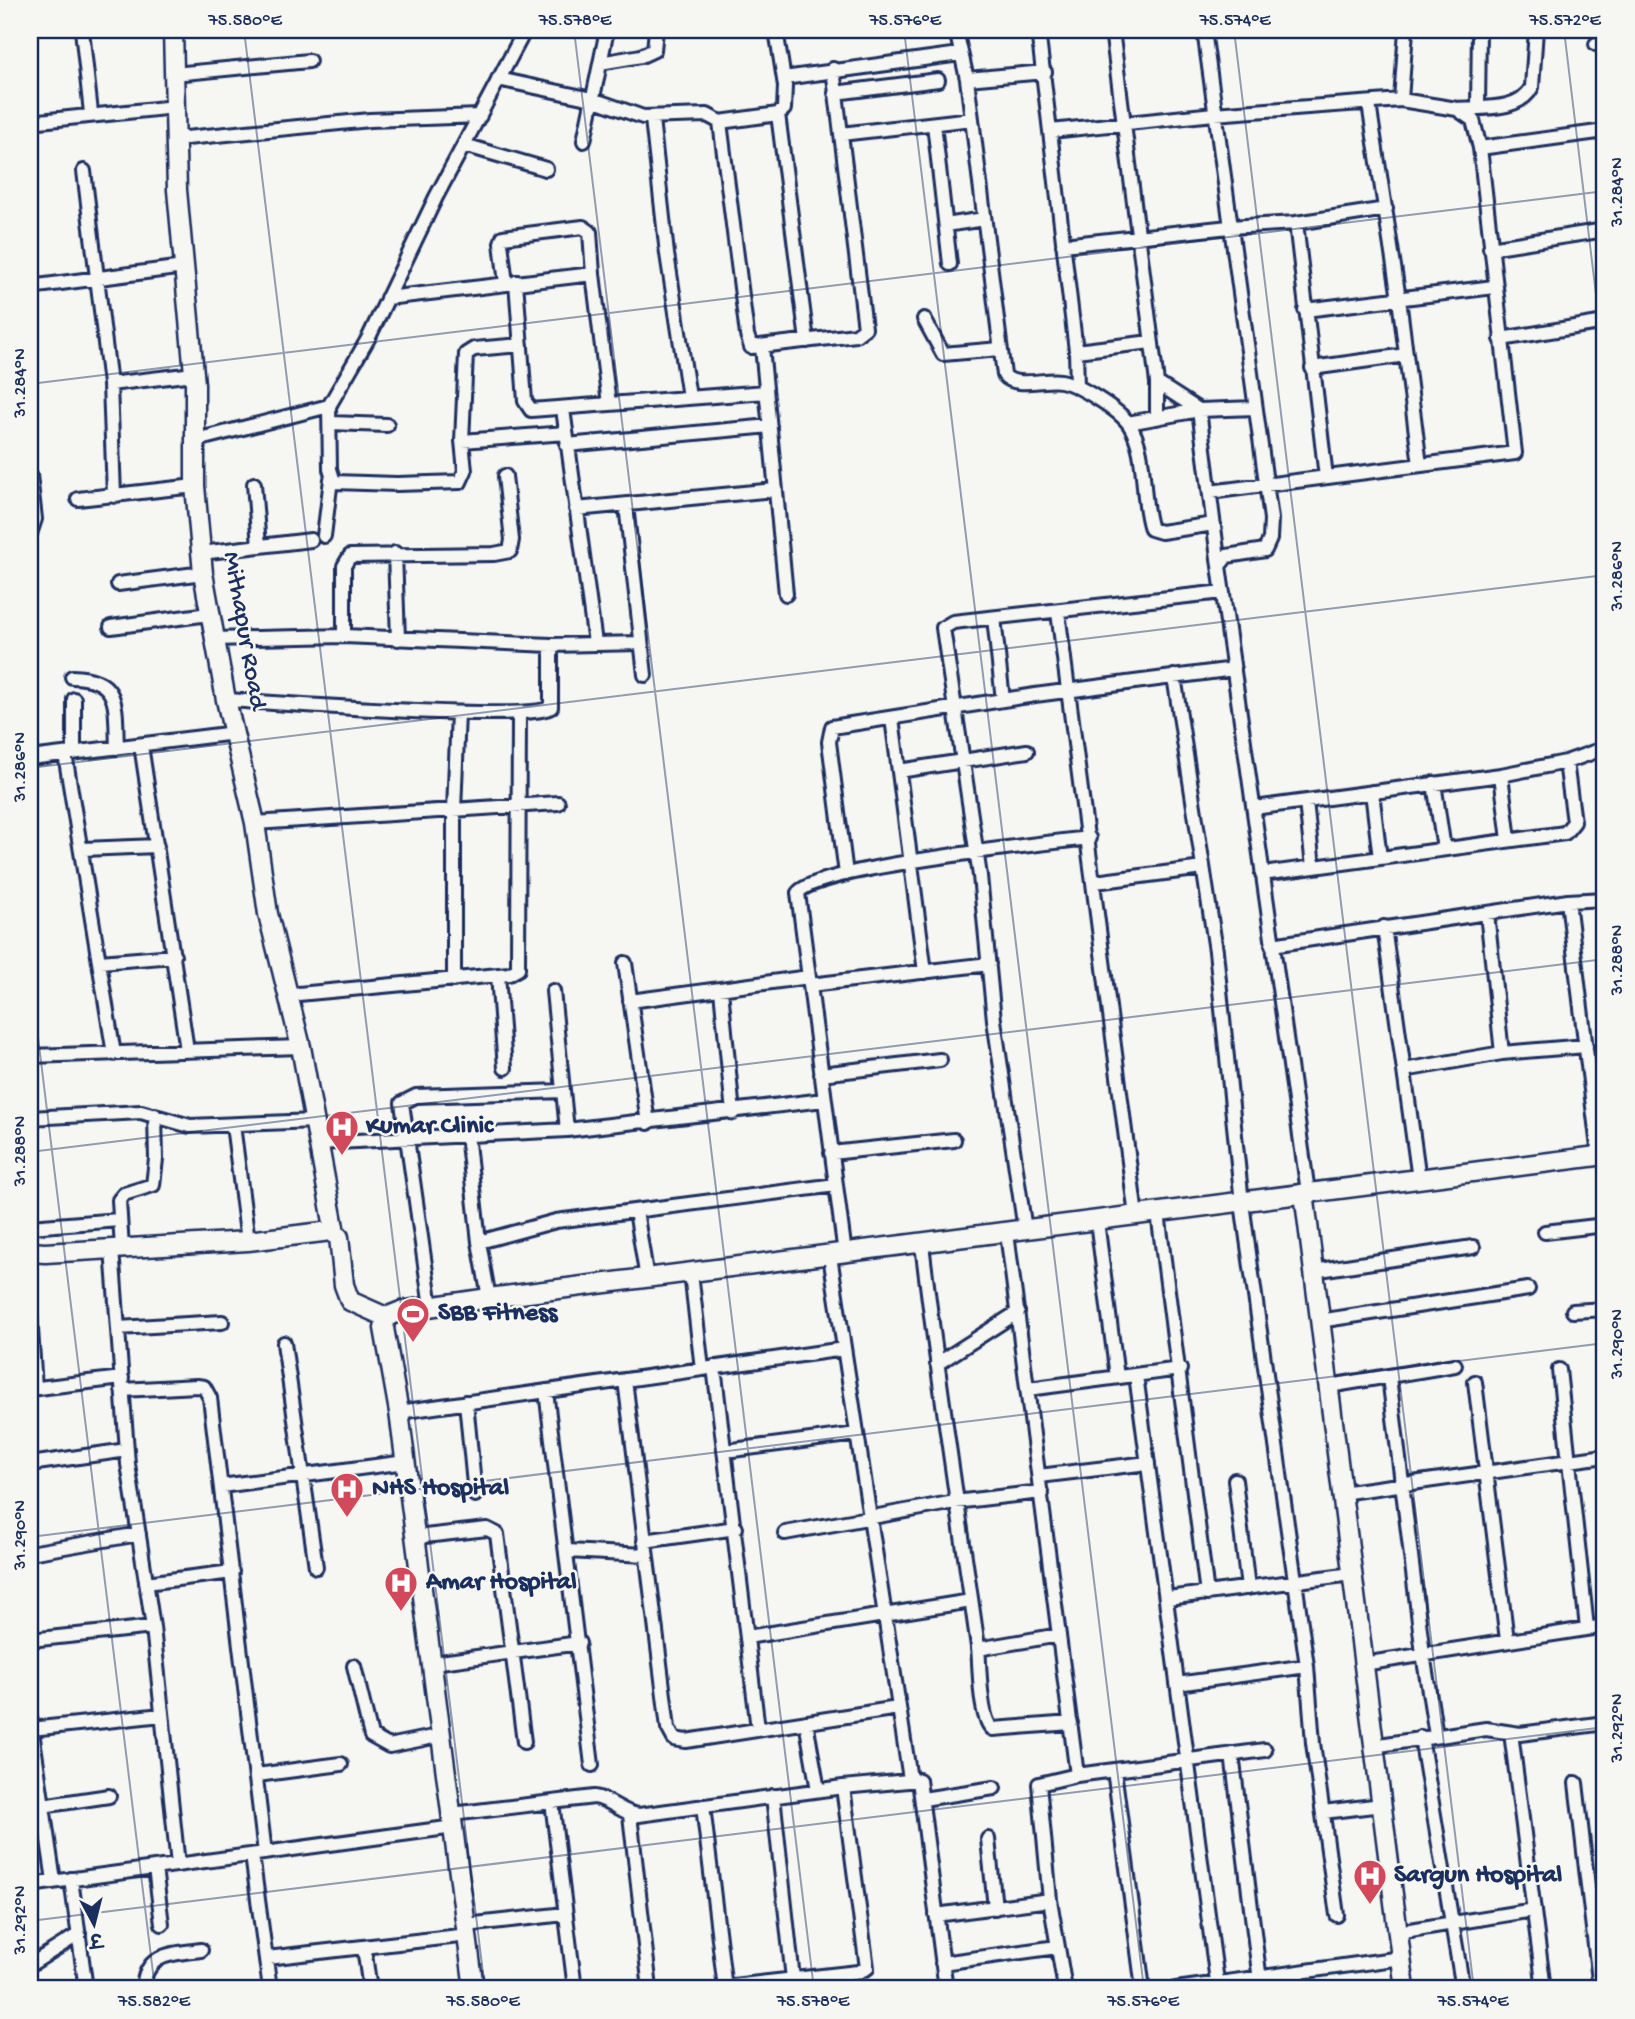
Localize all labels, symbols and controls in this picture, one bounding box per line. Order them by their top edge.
text: 75.580°E [207,11,282,32]
text: 75.578°E [538,11,612,32]
text: 75.576°E [868,11,942,32]
text: 75.574°E [1198,11,1271,32]
text: 75.572°E [1528,11,1602,32]
text: 31.284°N [1608,157,1629,228]
text: 31.284°N [11,348,32,419]
text: 31.286°N [1608,541,1629,612]
street label: Mithapur Road [214,550,272,714]
text: 31.286°N [11,732,32,803]
text: 31.288°N [1608,925,1629,996]
hospital icon: Kumar Clinic [323,1108,361,1157]
place label: Kumar Clinic [365,1112,495,1143]
text: 31.288°N [11,1116,32,1187]
sports icon: SBB Fitness [394,1295,432,1344]
place label: SBB Fitness [438,1299,559,1330]
text: 31.290°N [1608,1309,1629,1380]
hospital icon: NHS Hospital [328,1470,366,1519]
place label: NHS Hospital [372,1474,509,1505]
text: 31.290°N [11,1500,32,1571]
hospital icon: Amar Hospital [382,1564,420,1613]
place label: Amar Hospital [425,1568,577,1599]
text: 31.292°N [1608,1694,1629,1763]
hospital icon: Sargun Hospital [1351,1857,1389,1906]
place label: Sargun Hospital [1394,1861,1563,1892]
text: 31.292°N [11,1886,32,1955]
north arrow [60,1890,130,1960]
text: उ [86,1925,105,1950]
text: 75.582°E [117,1992,191,2013]
text: 75.580°E [445,1992,520,2013]
text: 75.578°E [776,1992,850,2013]
text: 75.576°E [1106,1992,1180,2013]
text: 75.574°E [1436,1992,1509,2013]

